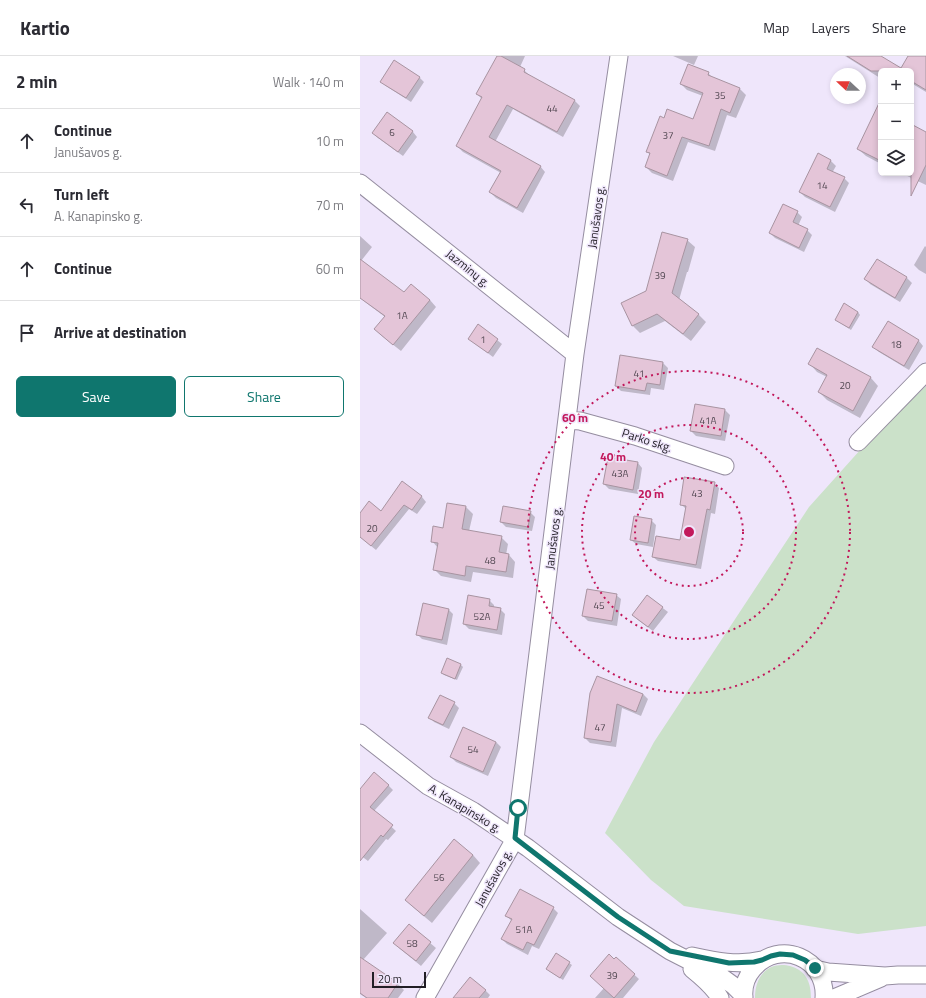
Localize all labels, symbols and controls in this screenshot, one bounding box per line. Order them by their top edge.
text: Kartio [20,13,70,42]
text: Map [763,17,789,38]
text: Layers [811,17,850,38]
text: Share [872,17,906,38]
north arrow [830,68,866,104]
map controls [878,68,914,176]
button: + [878,68,914,104]
text: 2 min [16,69,57,95]
text: Walk · 140 m [273,72,344,92]
house number: 35 [714,88,726,103]
house number: 44 [546,101,558,116]
button: − [878,104,914,140]
text: Continue [54,119,112,142]
house number: 6 [389,125,395,140]
house number: 37 [662,128,674,143]
icon: ahead [16,130,38,152]
text: 10 m [316,131,344,151]
button: layers [878,140,914,176]
text: Janušavos g. [54,142,122,162]
house number: 14 [816,178,828,193]
text: Turn left [54,183,109,206]
street label: Janušavos g. [582,185,610,249]
icon: left [16,194,38,216]
text: 70 m [316,195,344,215]
text: A. Kanapinsko g. [54,206,143,226]
street label: Jazminų g. [442,244,494,292]
text: Continue [54,257,112,280]
icon: ahead [16,258,38,280]
text: 60 m [316,259,344,279]
house number: 39 [654,268,666,283]
house number: 1A [396,308,408,323]
text: Arrive at destination [54,321,187,344]
icon: arrive [16,322,38,344]
house number: 1 [480,332,486,347]
house number: 18 [890,337,902,352]
house number: 41 [633,366,645,381]
button: Save [16,376,176,417]
button: Share [184,376,344,417]
house number: 20 [839,378,851,393]
text: 60 m [562,408,588,427]
house number: 41A [699,413,717,428]
street label: Parko skg. [619,423,675,457]
text: 40 m [600,447,626,466]
house number: 43A [611,466,629,481]
text: 20 m [638,484,664,503]
house number: 43 [691,486,703,501]
street label: Janušavos g. [540,506,566,570]
house number: 20 [366,521,378,536]
centre of rings [682,525,696,539]
house number: 48 [484,553,496,568]
house number: 45 [593,598,605,613]
house number: 52A [473,609,491,624]
house number: 47 [594,720,606,735]
house number: 54 [467,742,479,757]
street label: A. Kanapinsko g. [425,779,505,837]
route start [509,799,527,817]
street label: Janušavos g. [469,846,517,910]
house number: 56 [433,870,445,885]
house number: 51A [515,922,533,937]
house number: 58 [406,936,418,951]
route end [806,959,824,977]
house number: 39 [606,968,618,983]
scale bar [372,970,426,989]
text: 20 m [378,971,402,987]

